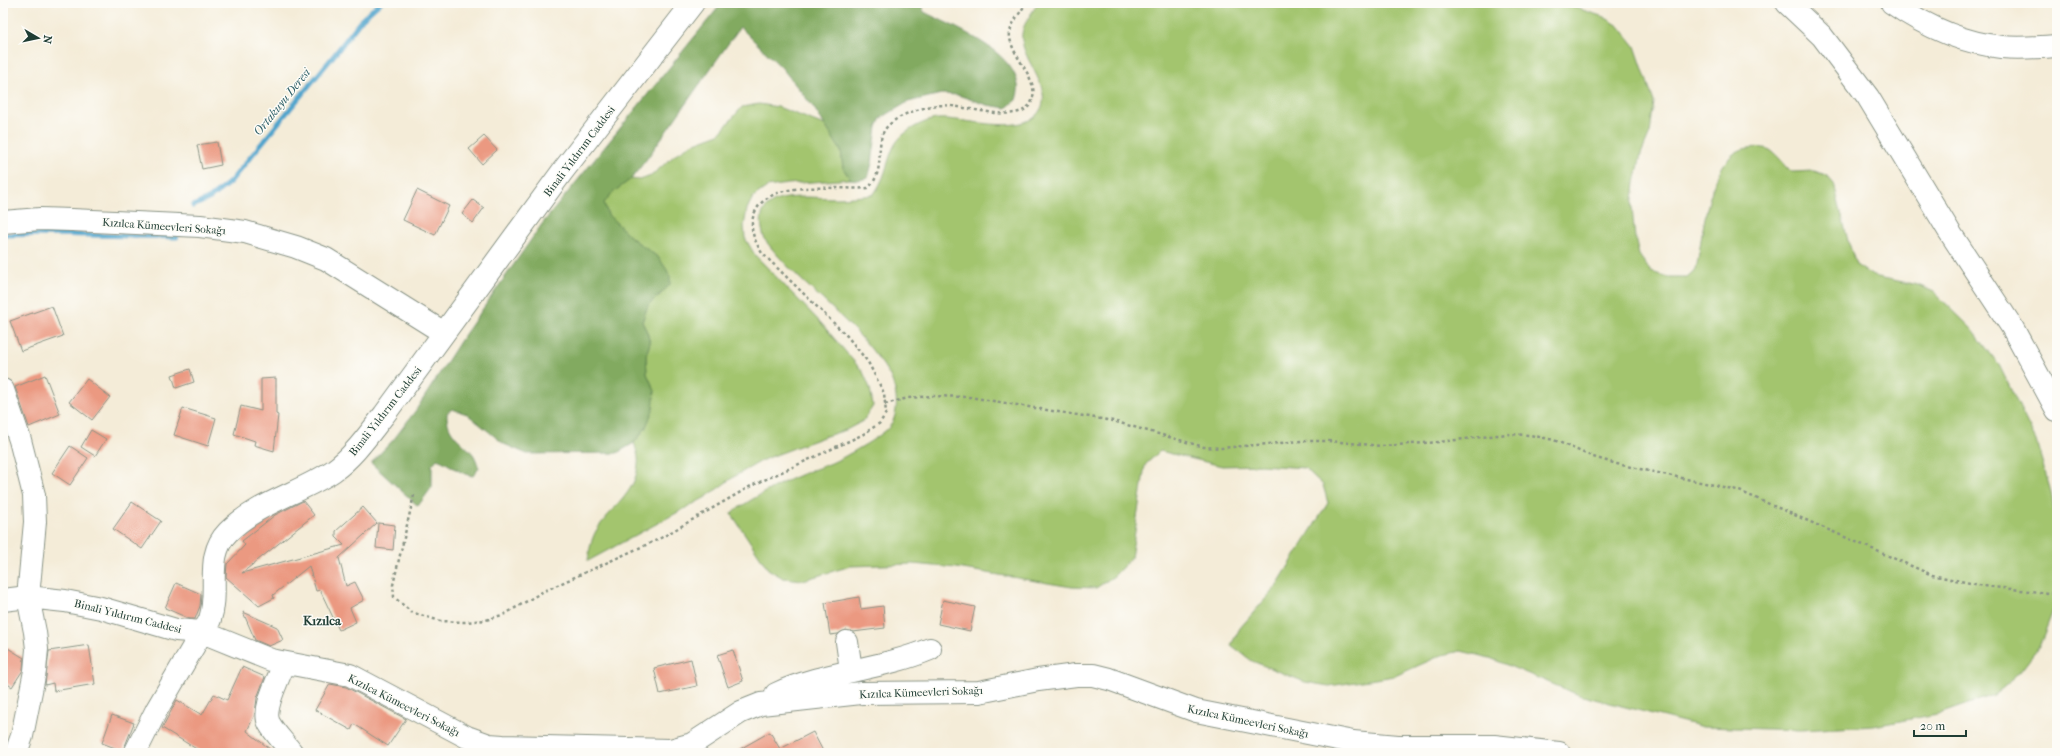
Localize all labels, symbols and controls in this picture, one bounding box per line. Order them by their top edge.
north arrow [18,18,58,58]
text: N [40,34,54,45]
water label: Ortakuyu Deresi [251,64,314,138]
street label: Binali Yıldırım Caddesi [541,103,618,199]
street label: Kızılca Kümeevleri Sokağı [102,216,227,237]
street label: Binali Yıldırım Caddesi [346,363,425,459]
street label: Binali Yıldırım Caddesi [73,597,184,636]
district label: Kızılca [303,613,342,628]
street label: Kızılca Kümeevleri Sokağı [346,672,462,740]
street label: Kızılca Kümeevleri Sokağı [859,684,984,701]
street label: Kızılca Kümeevleri Sokağı [1186,702,1310,741]
scale bar [1914,712,1966,738]
text: 20 m [1920,719,1945,733]

